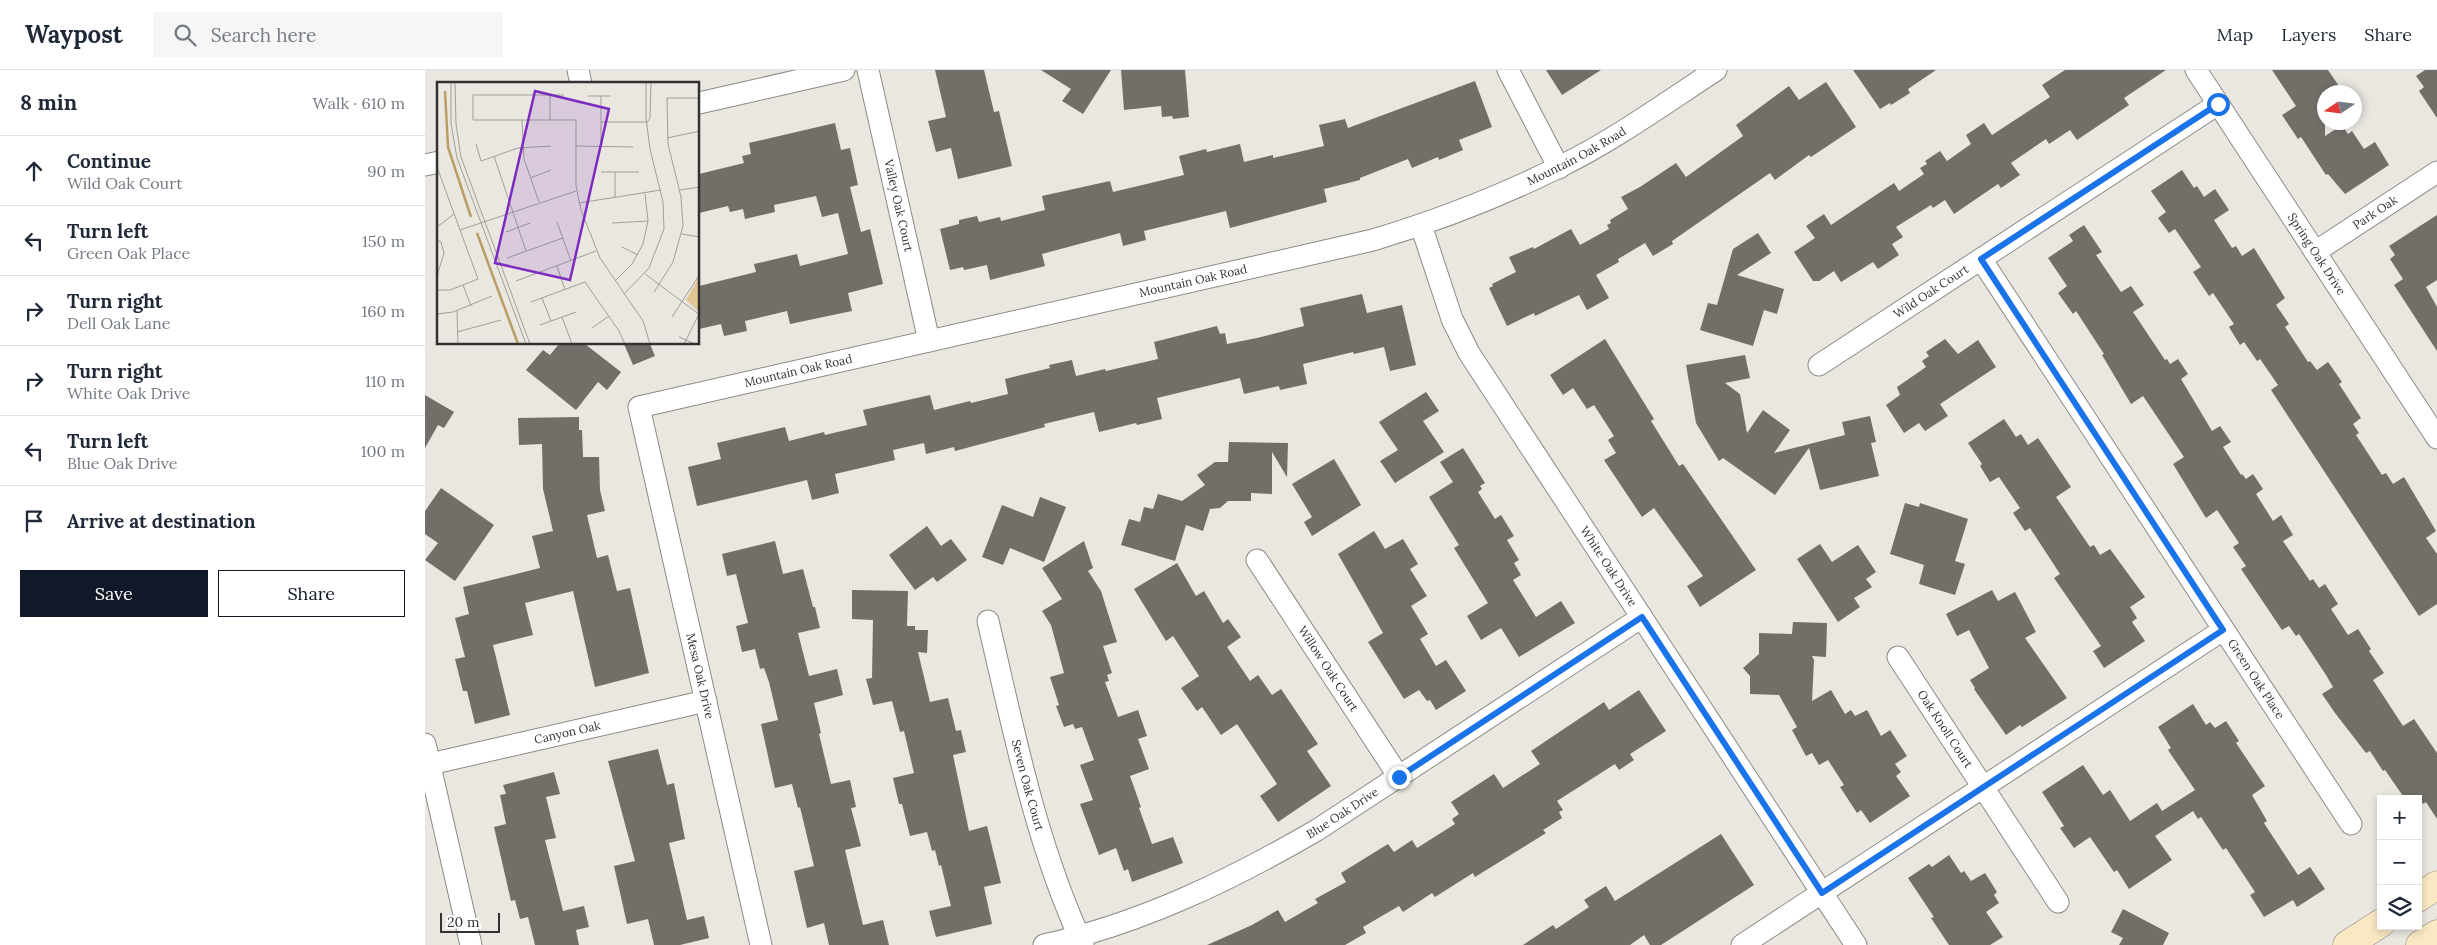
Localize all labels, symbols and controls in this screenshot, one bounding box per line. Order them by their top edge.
search box [153,12,503,57]
text: Waypost [25,19,123,50]
icon: search [171,21,199,49]
text: Search here [211,23,316,47]
text: Map [2217,23,2253,46]
text: Layers [2281,23,2336,46]
text: Share [2364,23,2412,46]
inset map [437,82,700,345]
north arrow [2317,85,2362,130]
text: 8 min [20,89,77,116]
text: Walk · 610 m [313,93,405,113]
route start [2207,93,2230,116]
street label: Mountain Oak Road [1524,123,1629,188]
text: Continue [67,149,151,173]
icon: ahead [20,157,48,185]
street label: Valley Oak Court [881,157,917,253]
text: 90 m [367,161,405,181]
text: Wild Oak Court [67,173,182,193]
street label: Park Oak [2350,192,2401,232]
street label: Spring Oak Drive [2285,210,2350,298]
text: Turn left [67,219,148,243]
icon: left [20,227,48,255]
text: 150 m [362,231,405,251]
text: Green Oak Place [67,243,190,263]
street label: Mountain Oak Road [1138,261,1248,300]
street label: Wild Oak Court [1891,261,1971,321]
text: Turn right [67,289,163,313]
icon: right [20,297,48,325]
text: 160 m [361,301,405,321]
text: Dell Oak Lane [67,313,171,333]
street label: Mountain Oak Road [743,351,854,390]
text: Turn right [67,359,163,383]
icon: right [20,367,48,395]
text: 110 m [365,371,405,391]
text: White Oak Drive [67,383,190,403]
text: Turn left [67,429,148,453]
icon: left [20,437,48,465]
text: 100 m [361,441,405,461]
text: Blue Oak Drive [67,453,177,473]
icon: arrive [20,507,48,535]
text: Arrive at destination [67,509,256,533]
street label: White Oak Drive [1577,523,1641,609]
button: Save [20,570,208,617]
button: Share [218,570,405,617]
street label: Willow Oak Court [1295,623,1362,714]
street label: Mesa Oak Drive [683,631,718,721]
street label: Green Oak Place [2225,636,2288,722]
street label: Oak Knoll Court [1915,687,1977,771]
street label: Canyon Oak [533,717,603,747]
street label: Seven Oak Court [1009,738,1048,833]
route end [1388,766,1411,789]
street label: Blue Oak Drive [1304,784,1381,841]
map controls [2377,795,2422,930]
button: + [2377,795,2422,840]
button: − [2377,840,2422,885]
button: layers [2377,885,2422,930]
scale bar [440,910,500,933]
text: 20 m [447,913,479,931]

